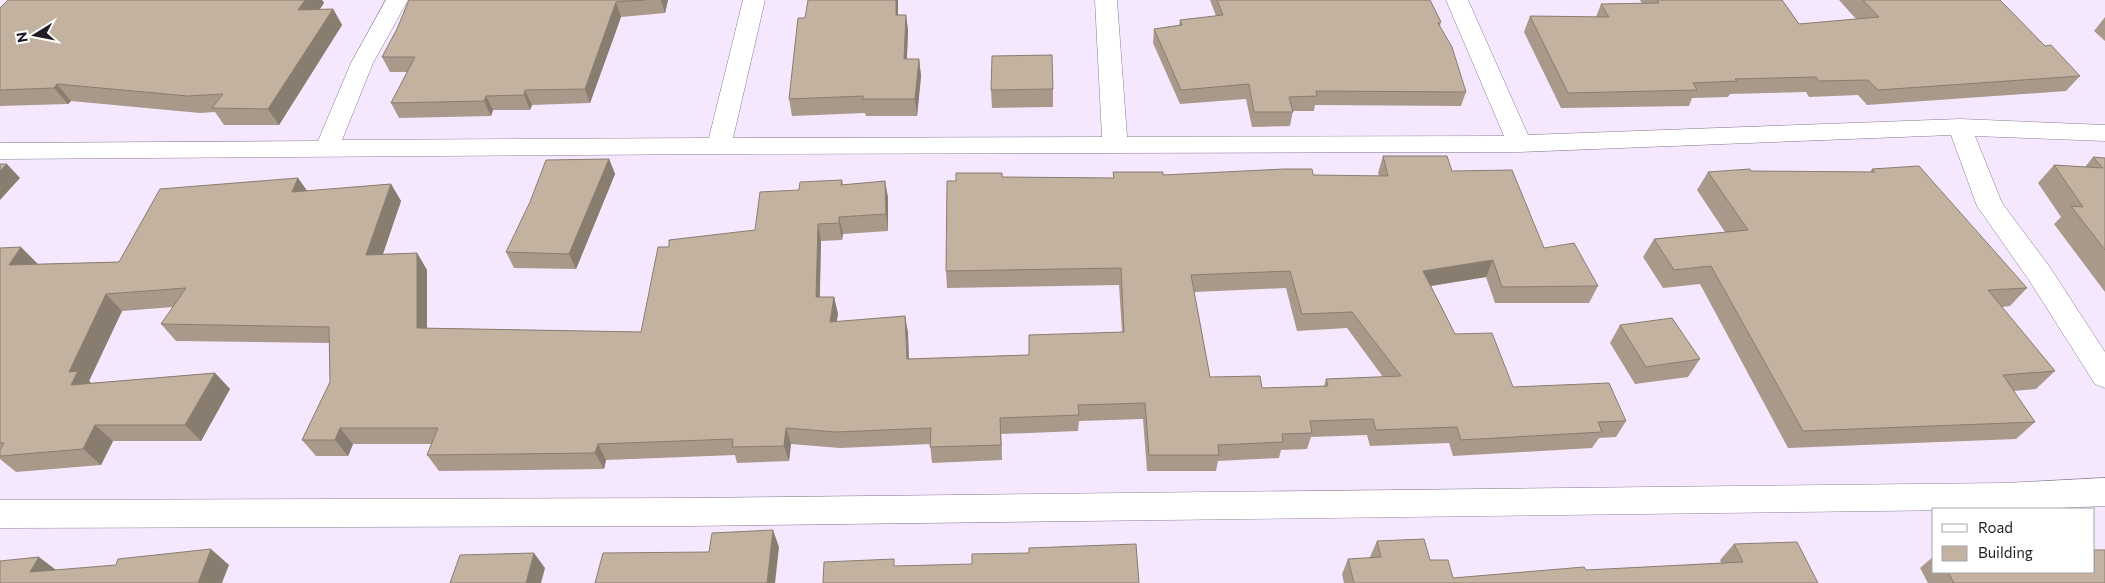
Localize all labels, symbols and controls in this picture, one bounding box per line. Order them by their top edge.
north arrow [10,10,60,60]
text: N [12,31,31,44]
legend [1932,508,2095,573]
text: Road [1978,518,2013,536]
text: Building [1978,543,2033,561]

